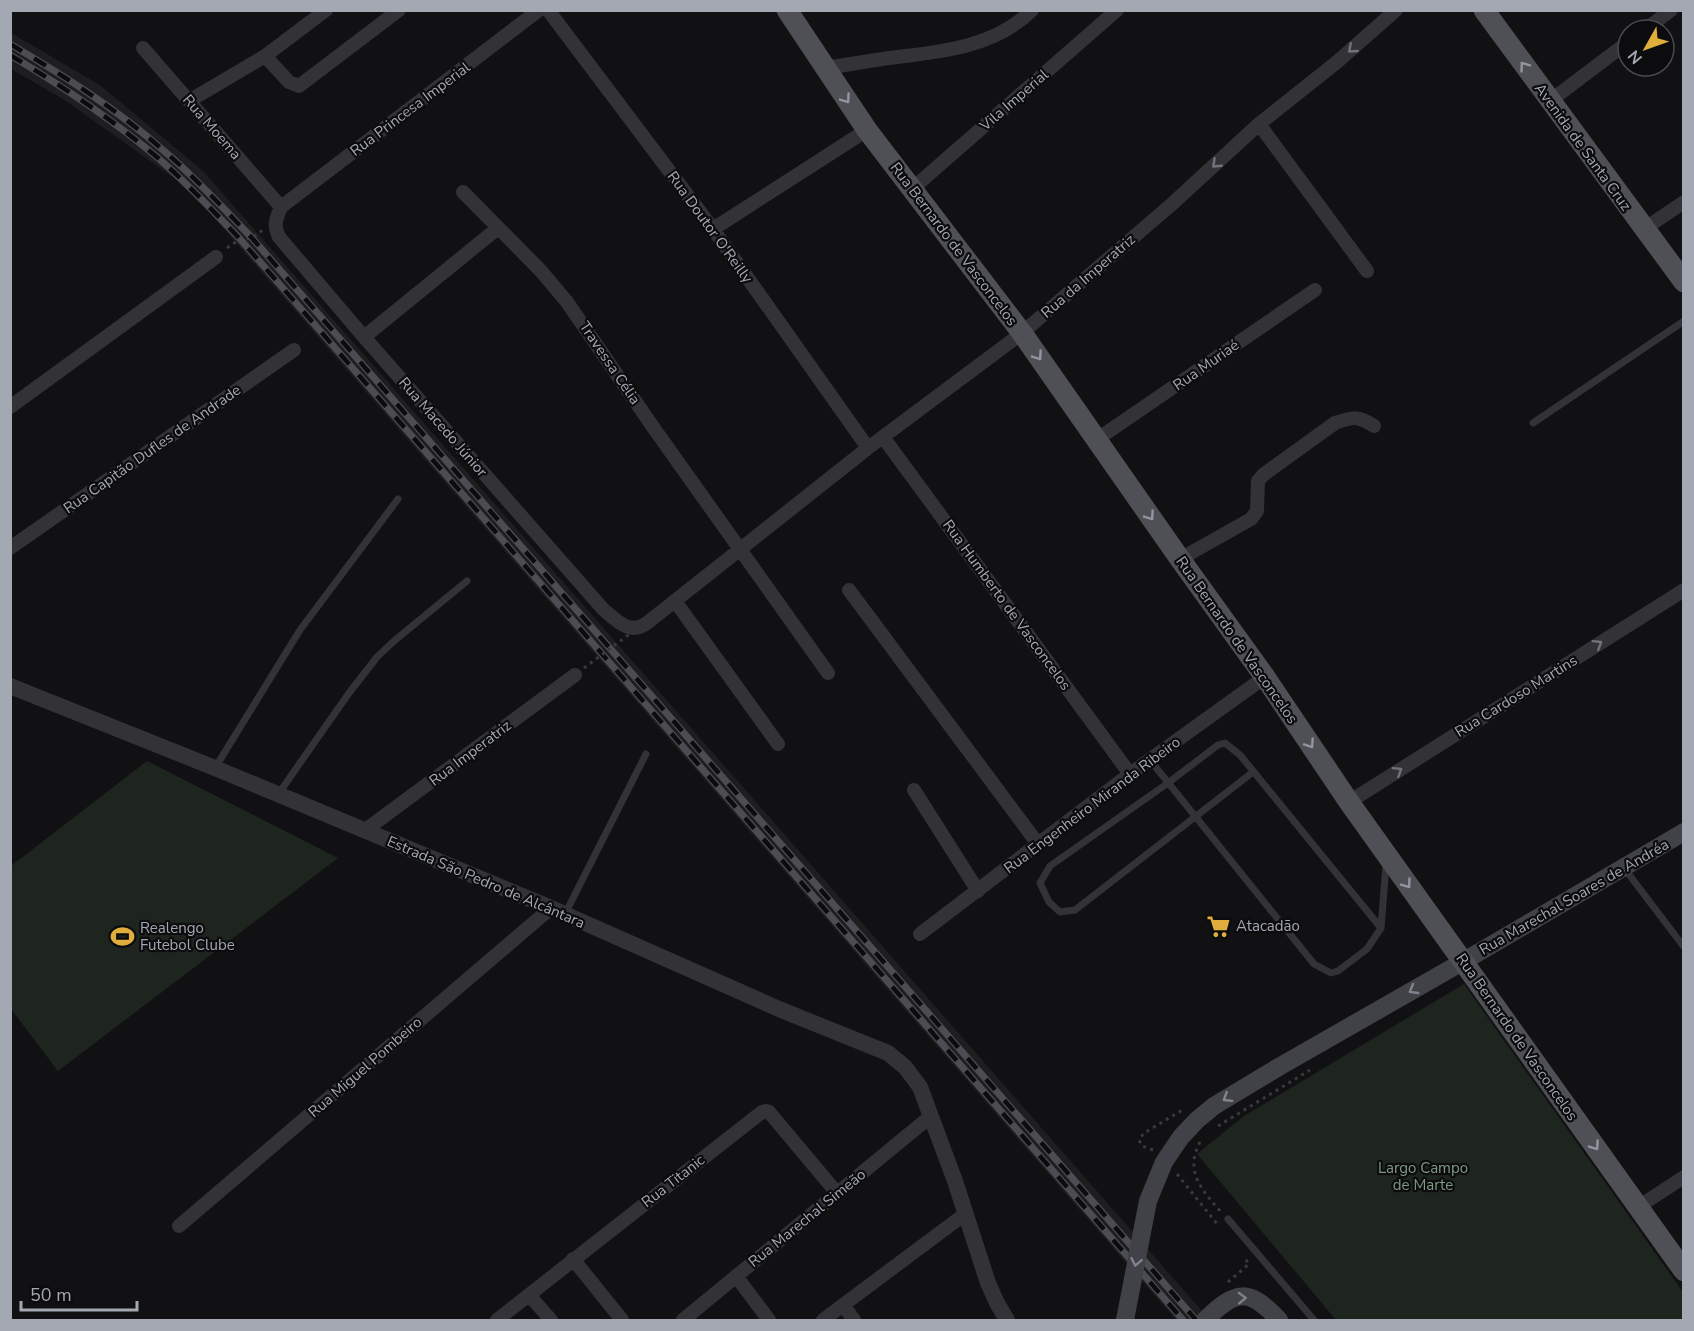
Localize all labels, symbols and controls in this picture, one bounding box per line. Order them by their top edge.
north arrow [1616,18,1676,78]
one-way arrow [1348,42,1358,53]
text: N [1623,45,1648,69]
street label: Rua Princesa Imperial [346,57,475,161]
one-way arrow [1521,62,1532,73]
street label: Vila Imperial [975,64,1053,136]
street label: Avenida de Santa Cruz [1530,79,1636,215]
street label: Rua Moema [178,90,246,164]
one-way arrow [839,92,850,103]
one-way arrow [1212,156,1223,167]
street label: Rua Bernardo de Vasconcelos [886,158,1022,330]
street label: Rua Doutor O'Reilly [663,167,757,287]
street label: Rua da Imperatriz [1037,230,1139,322]
street label: Travessa Célia [575,317,645,409]
street label: Rua Muriaé [1169,335,1243,395]
one-way arrow [1031,349,1042,360]
street label: Rua Macedo Júnior [394,373,492,481]
street label: Rua Capitão Dufles de Andrade [59,380,245,518]
one-way arrow [1142,509,1153,520]
street label: Rua Humberto de Vasconcelos [938,516,1076,694]
street label: Rua Bernardo de Vasconcelos [1171,552,1303,728]
one-way arrow [1592,639,1602,651]
street label: Rua Cardoso Martins [1451,650,1581,742]
street label: Rua Imperatriz [425,716,515,790]
street label: Rua Engenheiro Miranda Ribeiro [1000,732,1184,878]
one-way arrow [1303,738,1314,749]
one-way arrow [1392,766,1402,778]
street label: Estrada São Pedro de Alcântara [384,831,588,933]
street label: Rua Marechal Soares de Andréa [1476,834,1672,960]
one-way arrow [1400,877,1411,888]
supermarket icon: Atacadão [1205,913,1231,939]
place label: Atacadão [1236,916,1300,936]
place label: Realengo Futebol Clube [140,918,235,955]
sports icon: Realengo Futebol Clube [109,924,135,950]
street label: Rua Bernardo de Vasconcelos [1451,949,1583,1125]
one-way arrow [1409,983,1419,994]
street label: Rua Miguel Pombeiro [304,1012,426,1122]
one-way arrow [1223,1091,1233,1103]
one-way arrow [1588,1139,1599,1150]
street label: Rua Titanic [637,1150,709,1212]
park label: Largo Campo de Marte [1378,1158,1468,1195]
street label: Rua Marechal Simeão [744,1164,870,1272]
one-way arrow [1130,1257,1143,1267]
scale bar [21,1274,136,1312]
text: 50 m [30,1283,72,1307]
one-way arrow [1238,1292,1247,1304]

